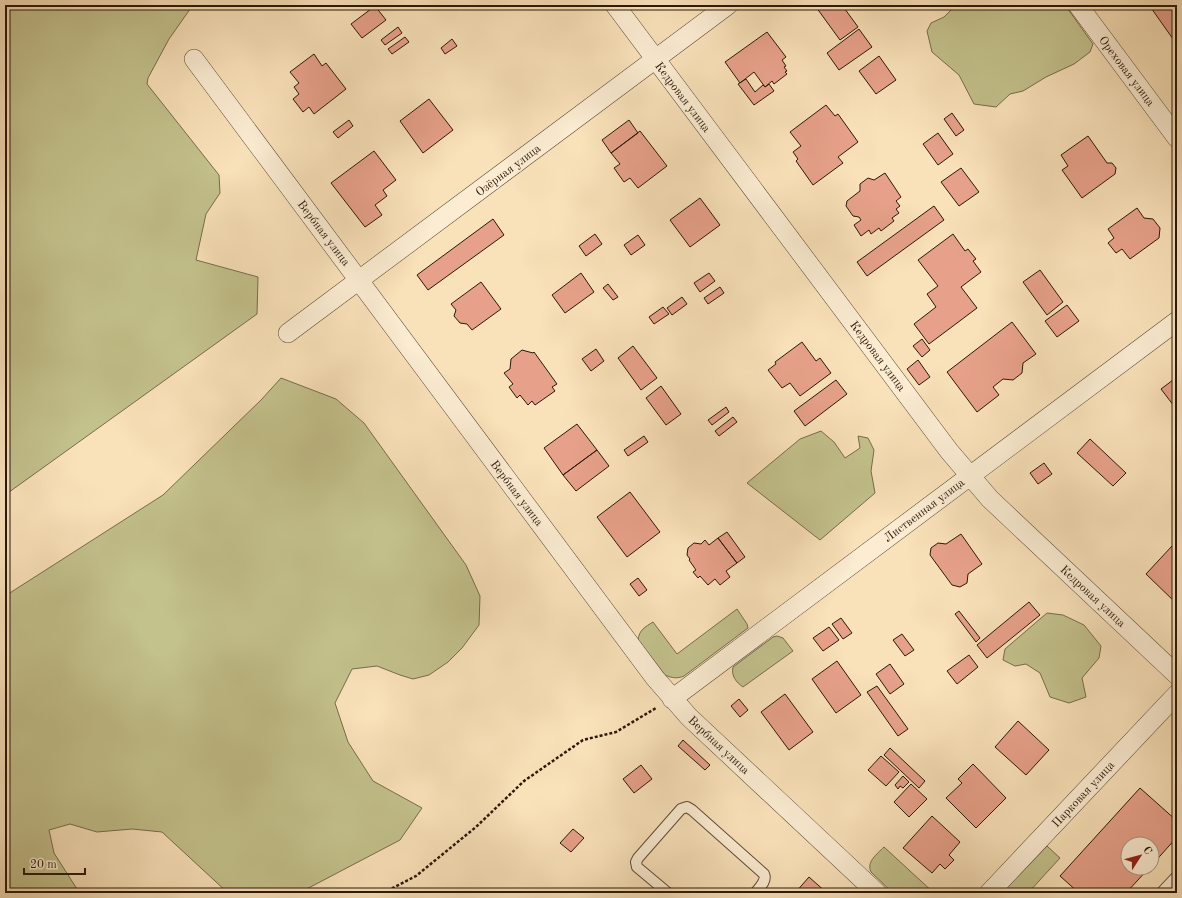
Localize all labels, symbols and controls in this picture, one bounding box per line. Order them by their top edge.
street label: Ореховая улица [1096,34,1156,109]
street label: Кедровая улица [652,60,712,135]
street label: Озёрная улица [474,142,543,199]
street label: Вербная улица [295,199,352,269]
street label: Кедровая улица [847,319,907,394]
street label: Вербная улица [488,459,545,529]
street label: Лиственная улица [882,477,967,545]
street label: Кедровая улица [1057,564,1127,630]
street label: Вербная улица [685,714,751,777]
street label: Парковая улица [1050,759,1117,830]
north arrow [1120,836,1160,876]
text: С [1140,845,1153,857]
scale bar [24,850,85,876]
text: 20 m [30,859,57,871]

